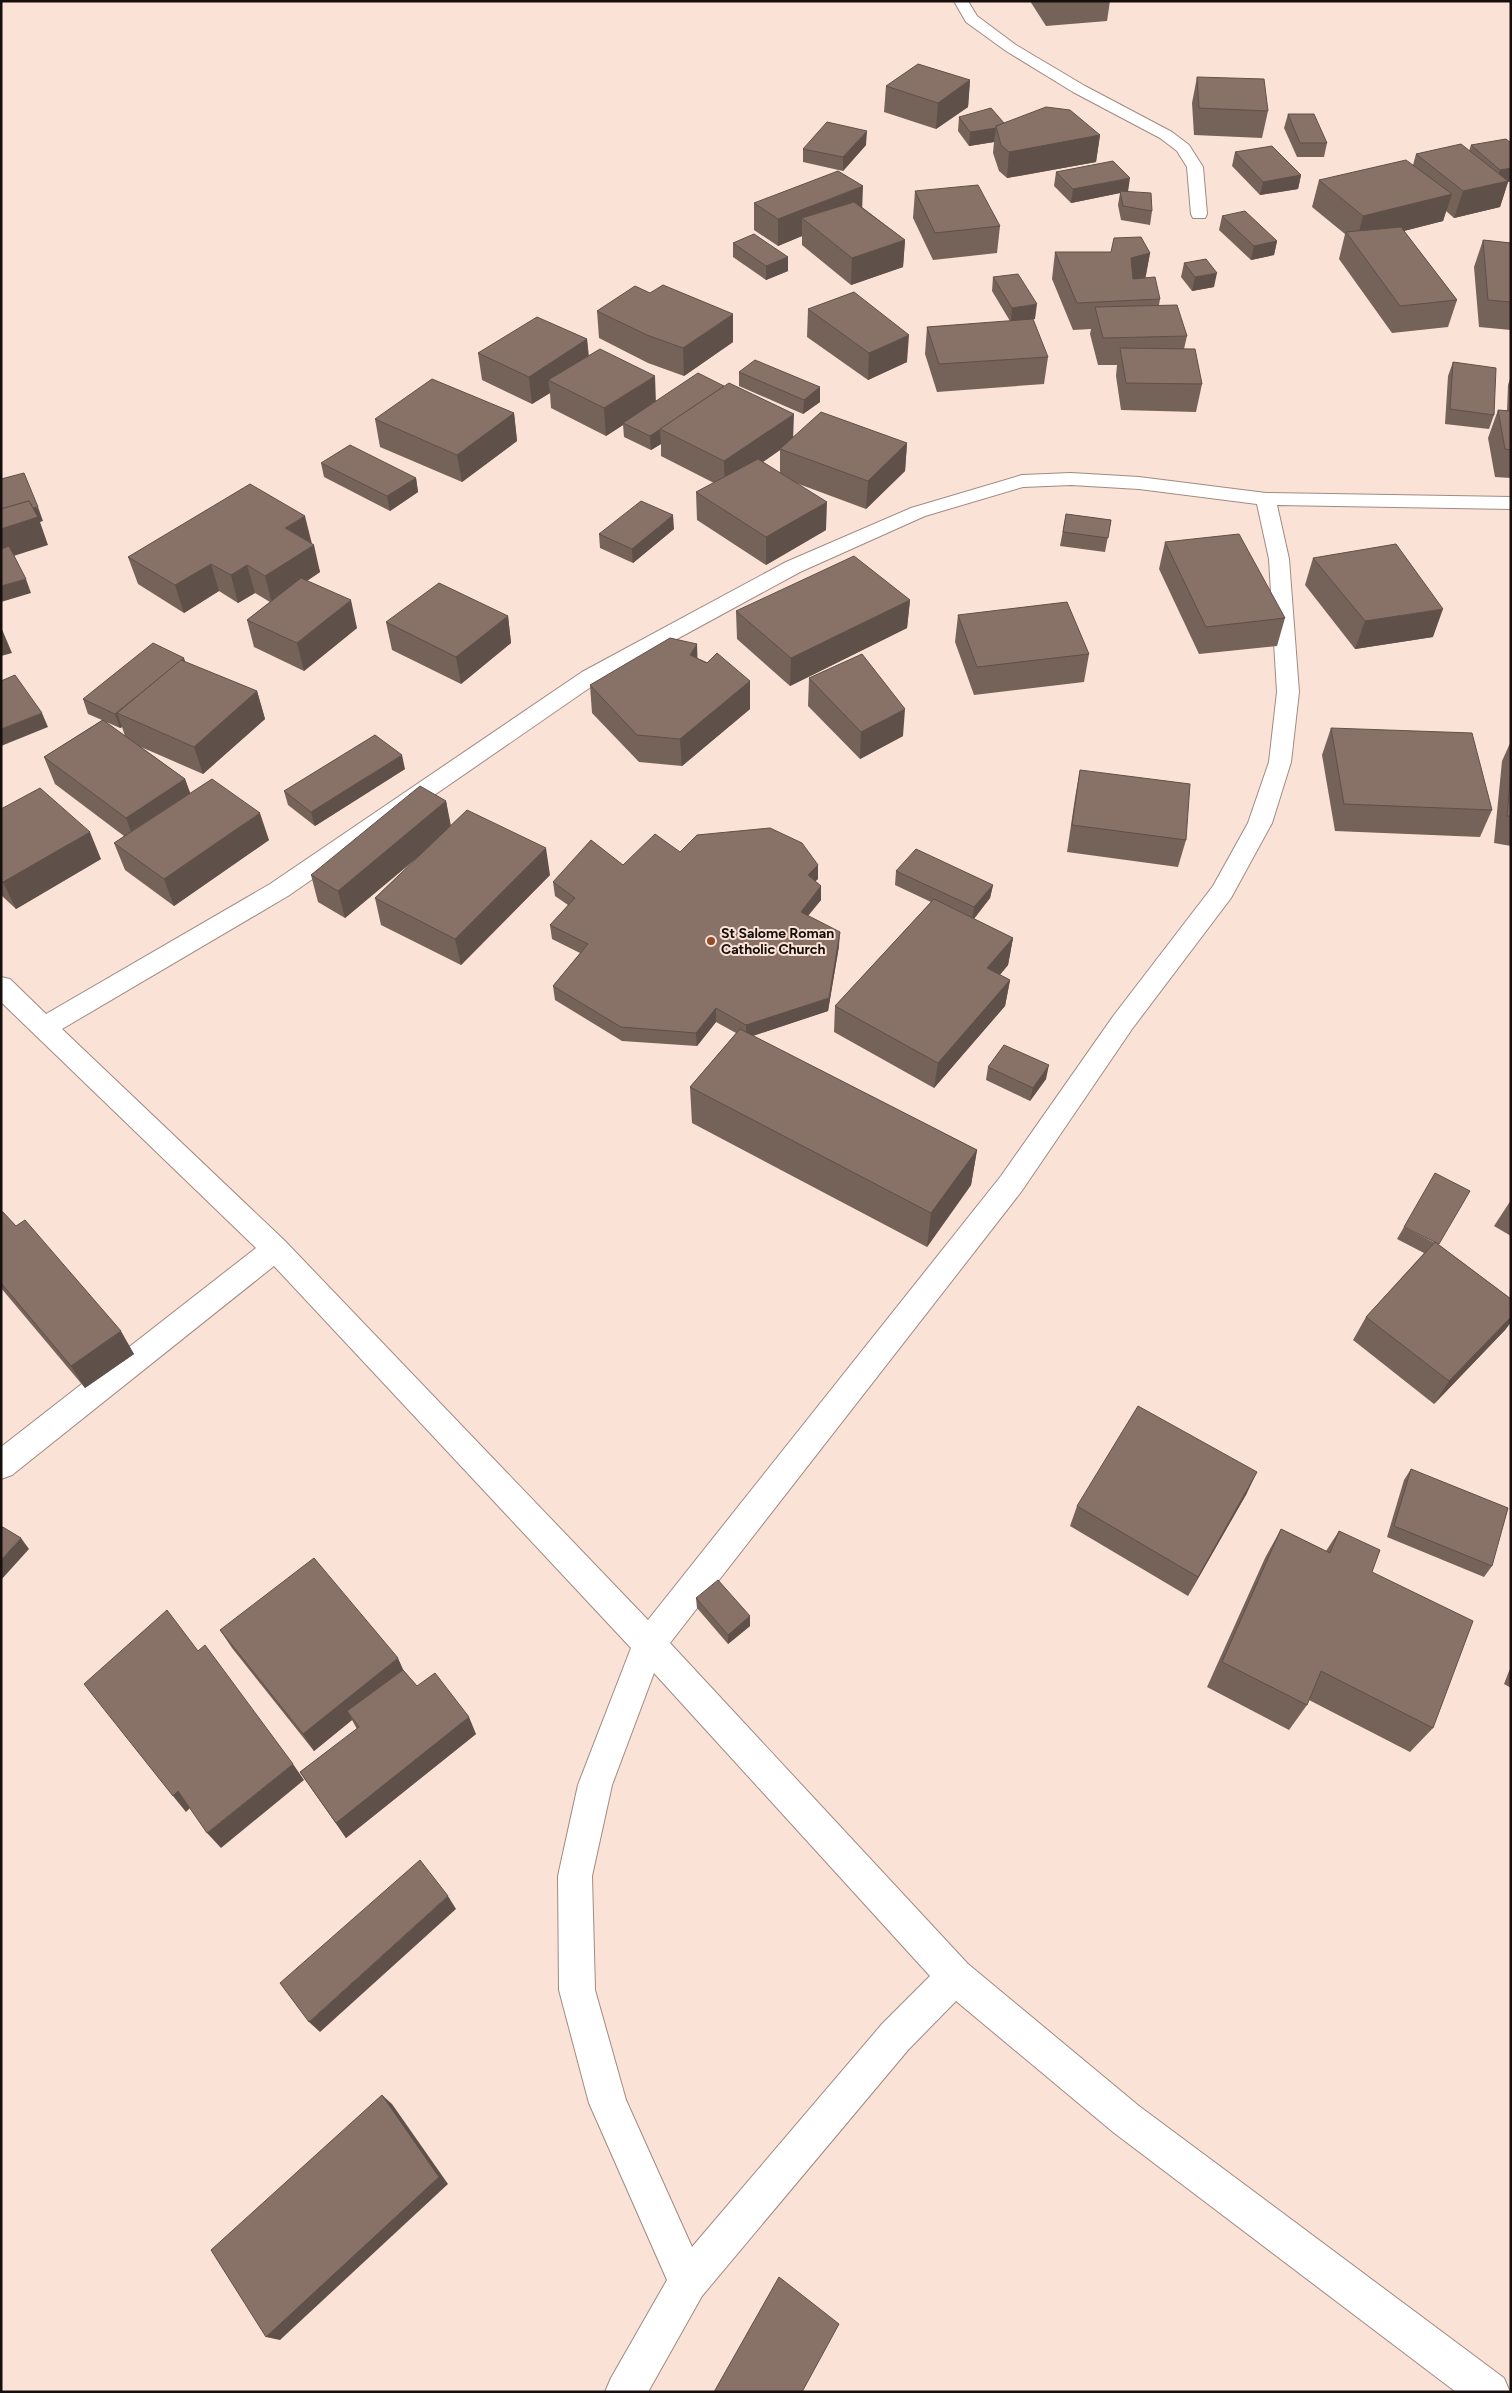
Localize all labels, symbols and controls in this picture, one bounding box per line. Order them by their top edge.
place label: St Salome Roman Catholic Church [721,925,834,958]
marker: St Salome Roman Catholic Church [705,935,717,947]

